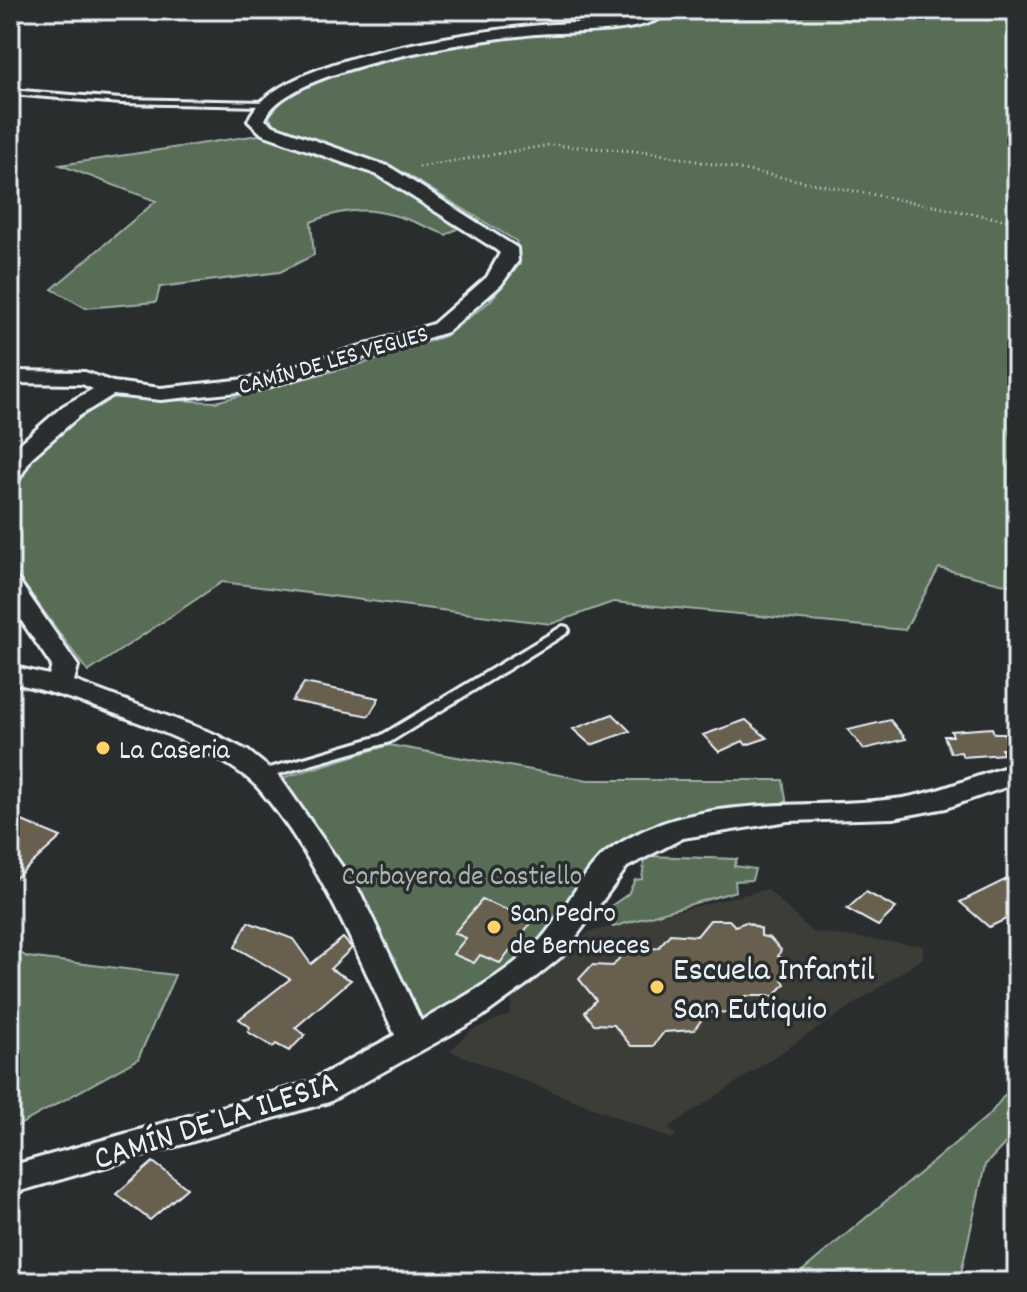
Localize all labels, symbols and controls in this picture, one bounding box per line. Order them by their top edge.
street label: CAMÍN DE LES VEGUES [235,318,433,405]
place label: La Caseria [119,733,231,773]
marker: La Caseria [94,739,112,757]
park label: Carbayera de Castiello [342,859,582,899]
place label: San Pedro de Bernueces [510,896,651,968]
marker: San Pedro de Bernueces [485,918,503,936]
place label: Escuela Infantil San Eutiquio [673,948,875,1036]
marker: Escuela Infantil San Eutiquio [648,978,666,996]
street label: CAMÍN DE LA ILESIA [88,1061,345,1186]

